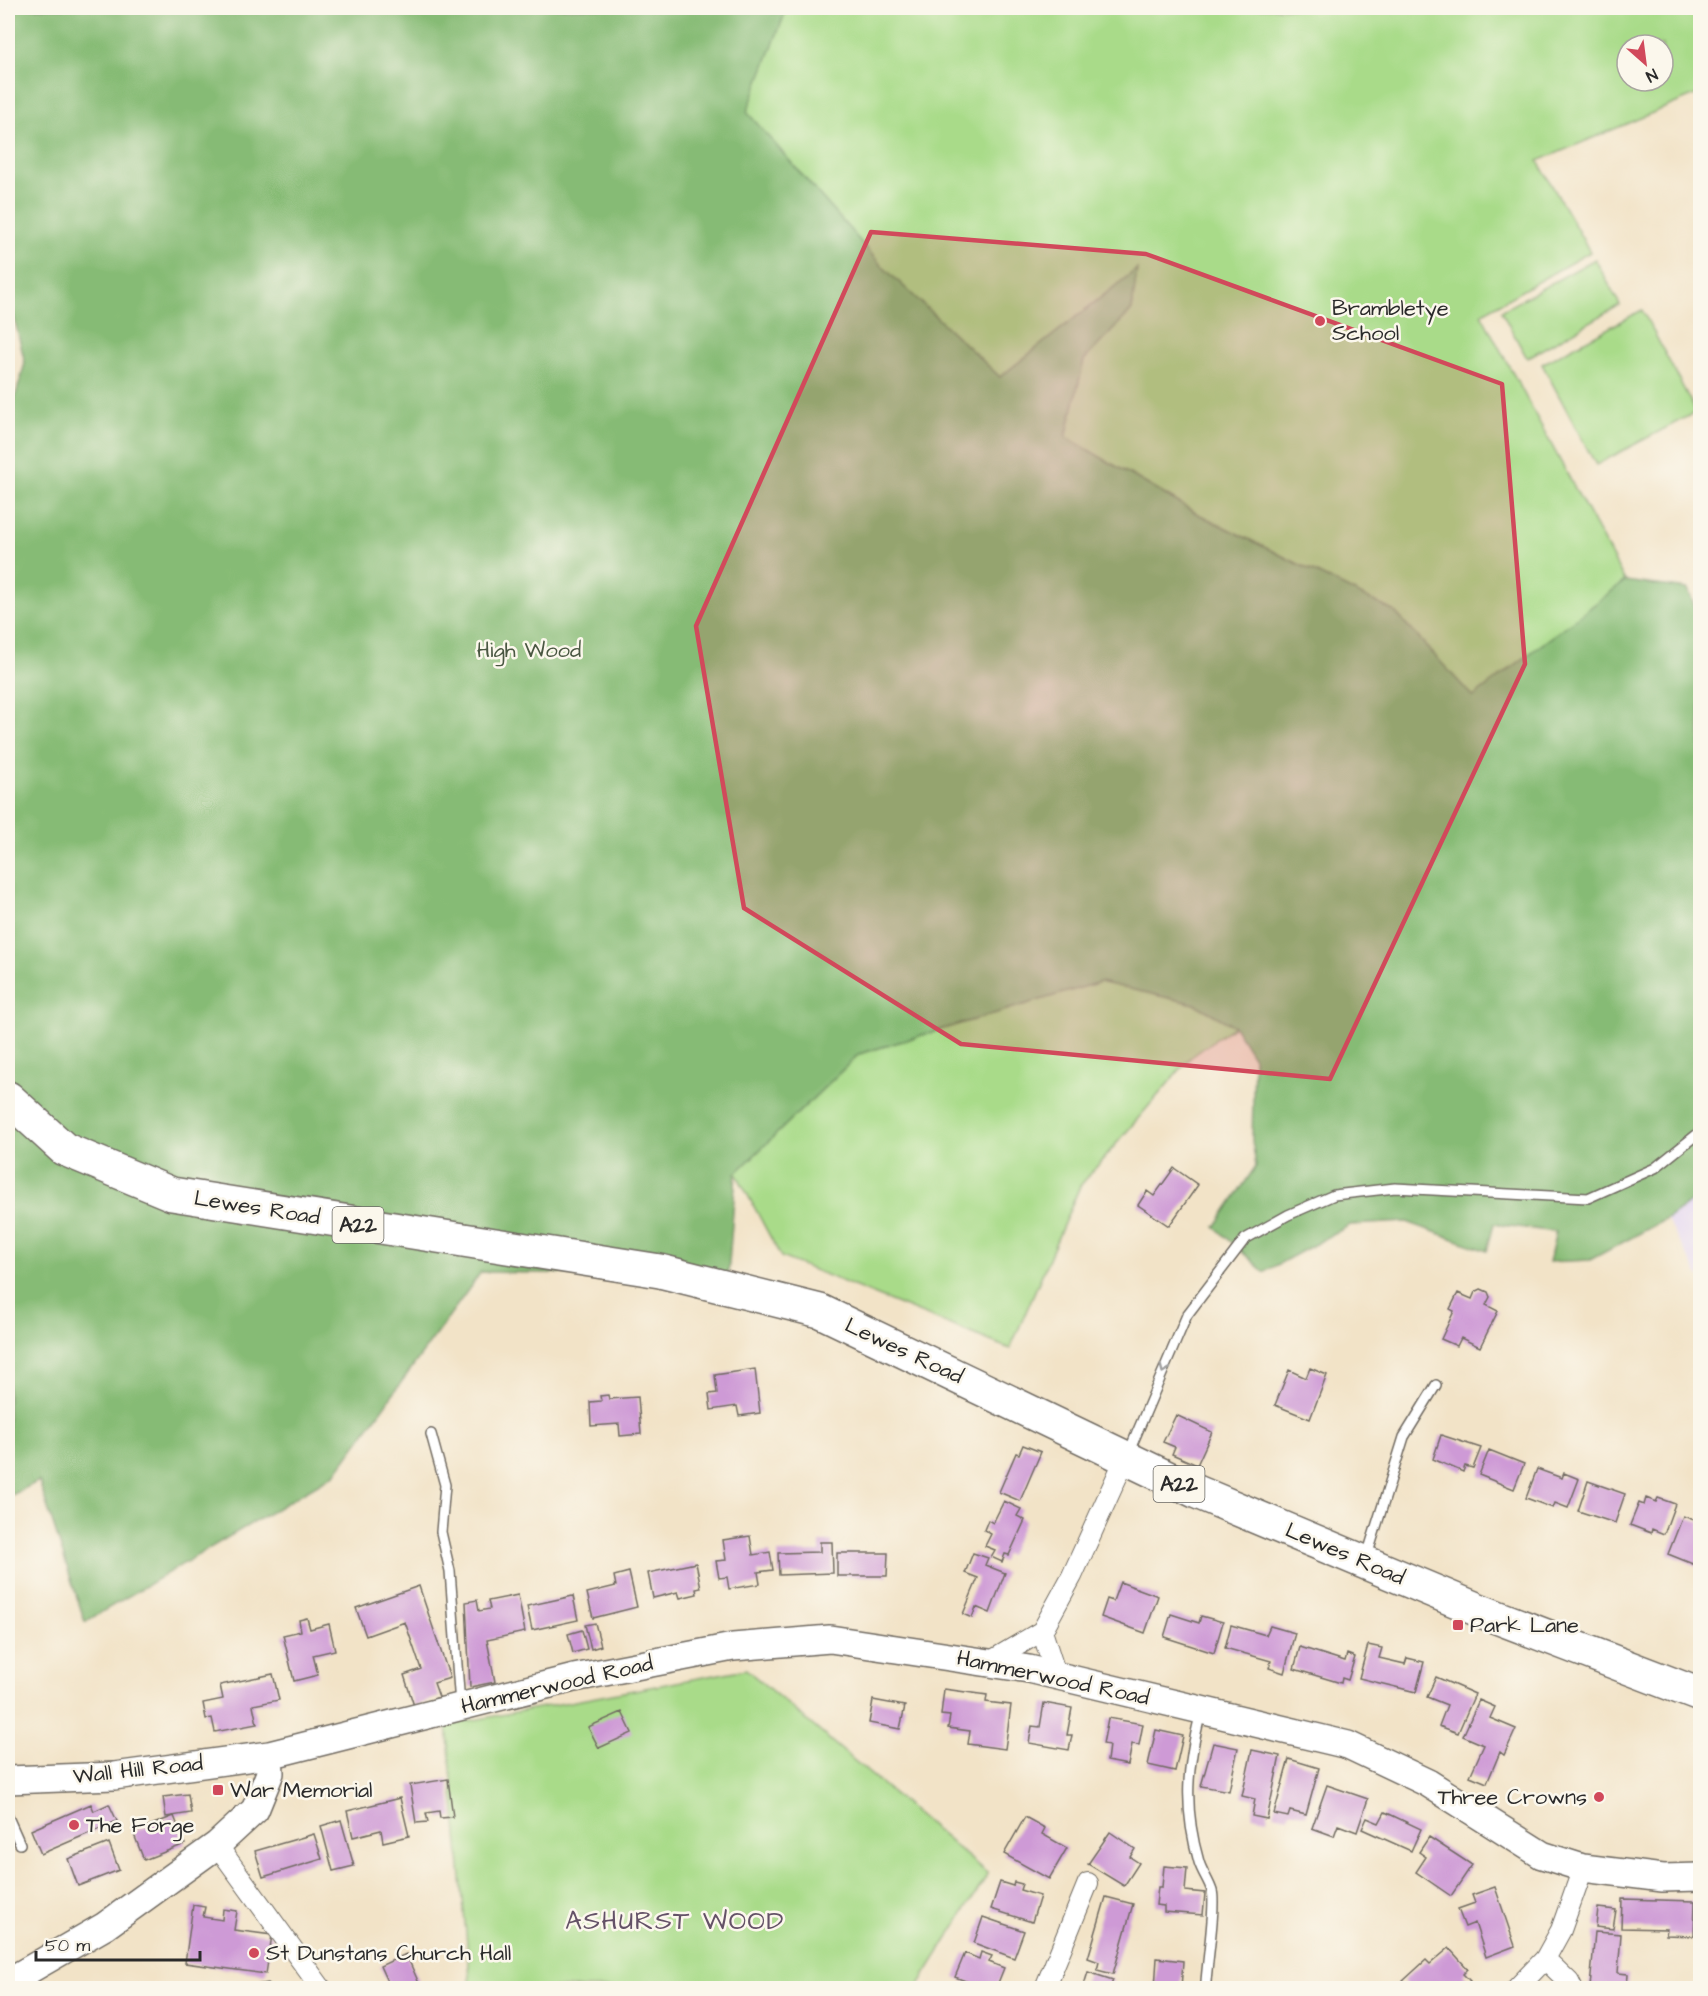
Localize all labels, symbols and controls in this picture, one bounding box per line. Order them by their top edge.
north arrow [1615,33,1675,93]
text: N [1642,63,1661,87]
place label: Brambletye School [1332,293,1449,349]
marker: Brambletye School [1313,314,1327,328]
park label: High Wood [477,635,581,667]
street label: Lewes Road [192,1183,322,1233]
road number: A22 [332,1207,384,1243]
street label: Lewes Road [840,1310,968,1392]
one-way arrow [1160,1362,1172,1373]
road number: A22 [1154,1466,1204,1502]
street label: Lewes Road [1280,1515,1410,1593]
place label: Park Lane [1470,1610,1579,1641]
marker: Park Lane [1451,1618,1465,1632]
street label: Hammerwood Road [954,1642,1152,1714]
street label: Hammerwood Road [458,1648,656,1722]
street label: Wall Hill Road [71,1748,205,1792]
place label: War Memorial [230,1775,373,1806]
place label: Three Crowns [1438,1782,1587,1813]
marker: War Memorial [211,1783,225,1797]
marker: Three Crowns [1592,1790,1606,1804]
place label: The Forge [86,1810,194,1842]
marker: The Forge [67,1818,81,1832]
district label: ASHURST WOOD [565,1903,785,1939]
scale bar [36,1924,200,1962]
text: 50 m [45,1933,90,1958]
place label: St Dunstans Church Hall [266,1938,511,1969]
marker: St Dunstans Church Hall [247,1946,261,1960]

